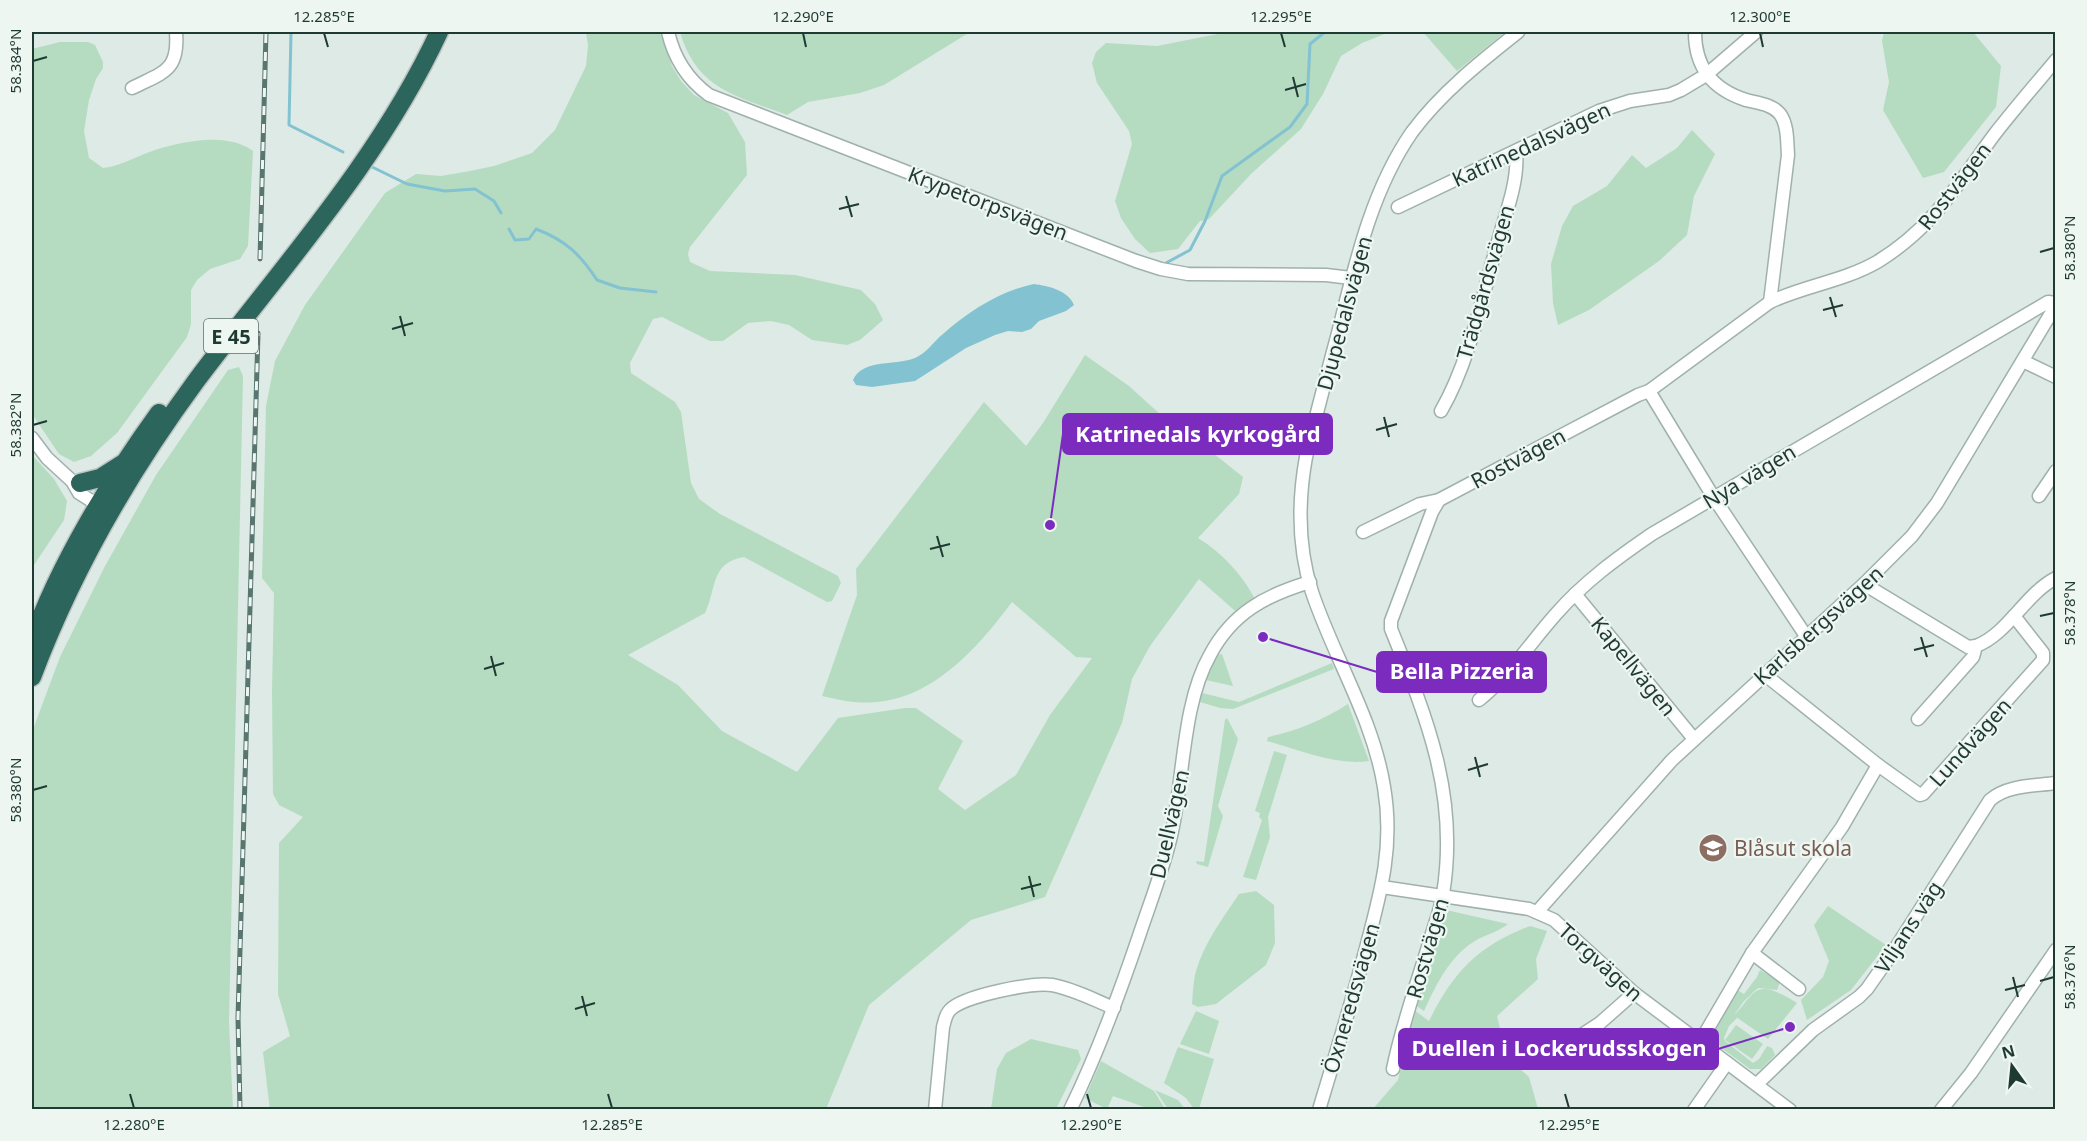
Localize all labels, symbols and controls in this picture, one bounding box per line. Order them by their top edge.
text: 12.285°E [293,6,355,26]
text: 12.290°E [772,6,834,26]
text: 12.295°E [1250,6,1312,26]
text: 12.300°E [1729,6,1791,26]
text: 58.384°N [5,29,25,93]
street label: Katrinedalsvägen [1447,95,1615,193]
street label: Rostvägen [1911,137,1997,235]
street label: Krypetorpsvägen [904,160,1072,246]
street label: Trädgårdsvägen [1450,201,1520,363]
text: 58.380°N [2059,216,2079,280]
street label: Djupedalsvägen [1310,233,1378,393]
road number: E 45 [204,319,258,353]
text: 58.382°N [5,393,25,457]
callout: Katrinedals kyrkogård [1063,414,1332,454]
text: Katrinedals kyrkogård [1075,418,1321,448]
street label: Rostvägen [1466,421,1570,495]
street label: Nya vägen [1697,437,1801,515]
street label: Karlsbergsvägen [1747,559,1889,691]
text: 58.378°N [2059,581,2079,645]
street label: Kapellvägen [1585,610,1683,722]
callout: Bella Pizzeria [1377,652,1546,692]
text: Bella Pizzeria [1390,655,1534,685]
street label: Lundvägen [1923,692,2017,792]
text: 58.380°N [5,758,25,822]
street label: Duellvägen [1143,767,1195,881]
school or university icon: Blåsut skola [1697,832,1729,864]
place label: Blåsut skola [1734,834,1852,862]
street label: Viljans väg [1868,876,1948,978]
street label: Rostvägen [1399,894,1455,1002]
street label: Torgvägen [1553,917,1649,1007]
street label: Öxneredsvägen [1316,919,1386,1077]
text: 58.376°N [2059,945,2079,1009]
callout: Duellen i Lockerudsskogen [1399,1029,1718,1069]
text: Duellen i Lockerudsskogen [1411,1032,1707,1062]
north arrow [1982,1036,2042,1096]
text: N [1999,1039,2017,1064]
text: 12.280°E [103,1114,165,1134]
text: 12.285°E [581,1114,643,1134]
text: 12.290°E [1060,1114,1122,1134]
text: 12.295°E [1538,1114,1600,1134]

